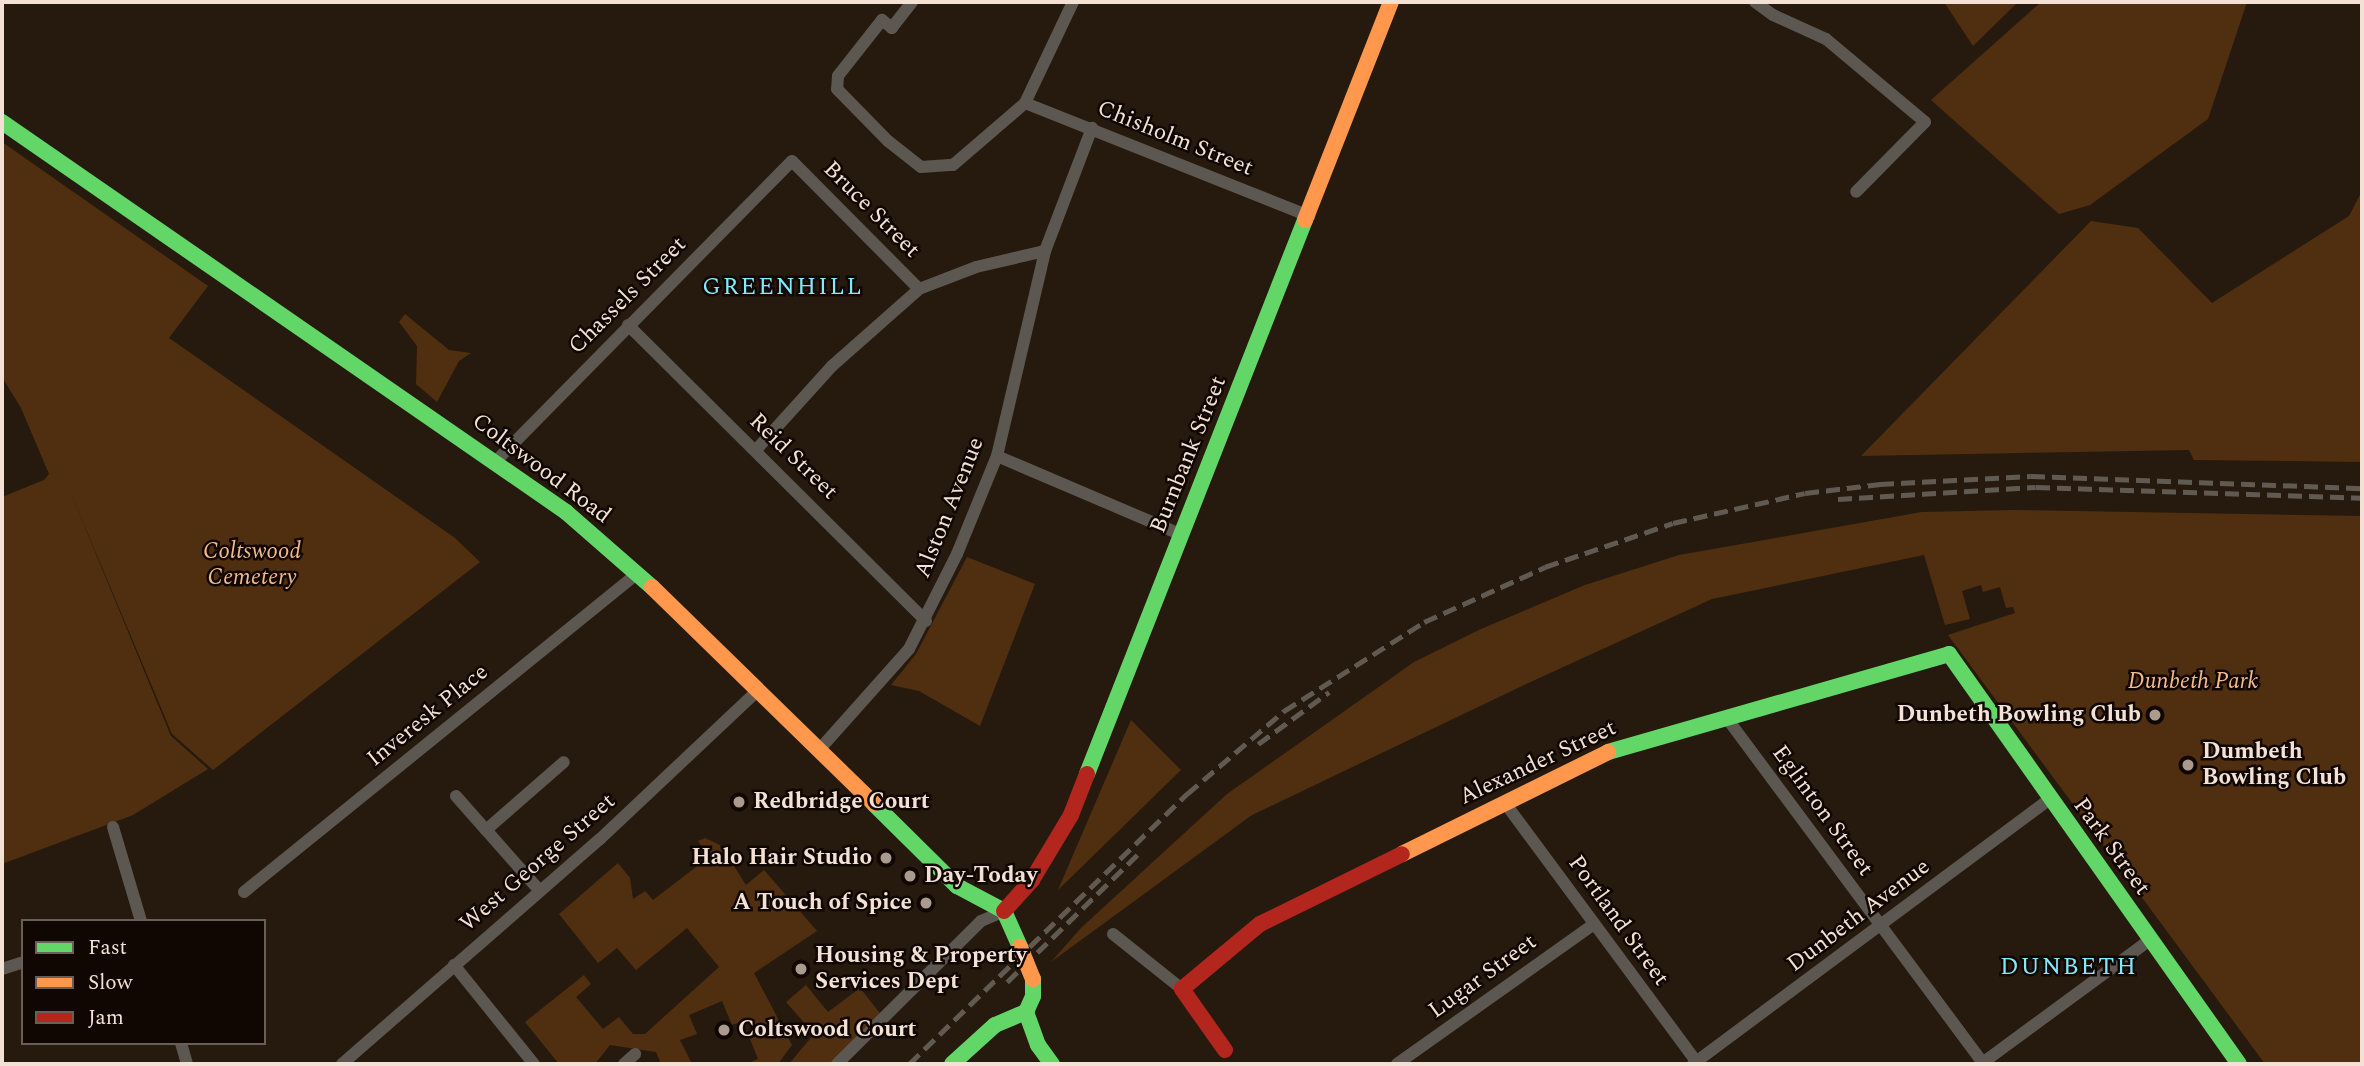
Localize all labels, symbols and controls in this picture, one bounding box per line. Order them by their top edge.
street label: Chisholm Street [1093,95,1257,183]
street label: Bruce Street [817,156,925,264]
street label: Chassels Street [564,232,692,360]
district label: GREENHILL [703,274,863,302]
street label: Burnbank Street [1145,372,1233,538]
street label: Coltswood Road [466,408,616,530]
street label: Reid Street [743,408,843,506]
street label: Alston Avenue [909,434,991,582]
park label: Coltswood Cemetery [203,538,301,592]
street label: Inveresk Place [362,659,494,773]
park label: Dunbeth Park [2128,668,2258,696]
place label: Dunbeth Bowling Club [1897,701,2141,729]
marker: Dunbeth Bowling Club [2147,707,2163,723]
street label: Alexander Street [1455,715,1621,811]
place label: Dumbeth Bowling Club [2202,738,2346,792]
street label: Eglinton Street [1765,740,1879,882]
marker: Dumbeth Bowling Club [2180,757,2196,773]
street label: West George Street [455,788,621,938]
place label: Redbridge Court [753,788,930,816]
street label: Park Street [2066,793,2156,901]
marker: Redbridge Court [731,794,747,810]
place label: Halo Hair Studio [692,844,872,872]
marker: Halo Hair Studio [878,850,894,866]
street label: Portland Street [1561,850,1675,992]
street label: Dunbeth Avenue [1782,853,1936,979]
place label: Day-Today [924,862,1037,890]
marker: Day-Today [902,868,918,884]
place label: A Touch of Spice [733,889,912,917]
marker: A Touch of Spice [918,895,934,911]
legend [21,919,266,1045]
street label: Lugar Street [1424,929,1542,1025]
text: Fast [88,932,127,964]
place label: Housing & Property Services Dept [815,942,1027,996]
district label: DUNBETH [2001,954,2137,982]
marker: Housing & Property Services Dept [793,961,809,977]
text: Slow [88,967,132,999]
text: Jam [88,1002,124,1034]
place label: Coltswood Court [738,1016,916,1044]
marker: Coltswood Court [716,1022,732,1038]

